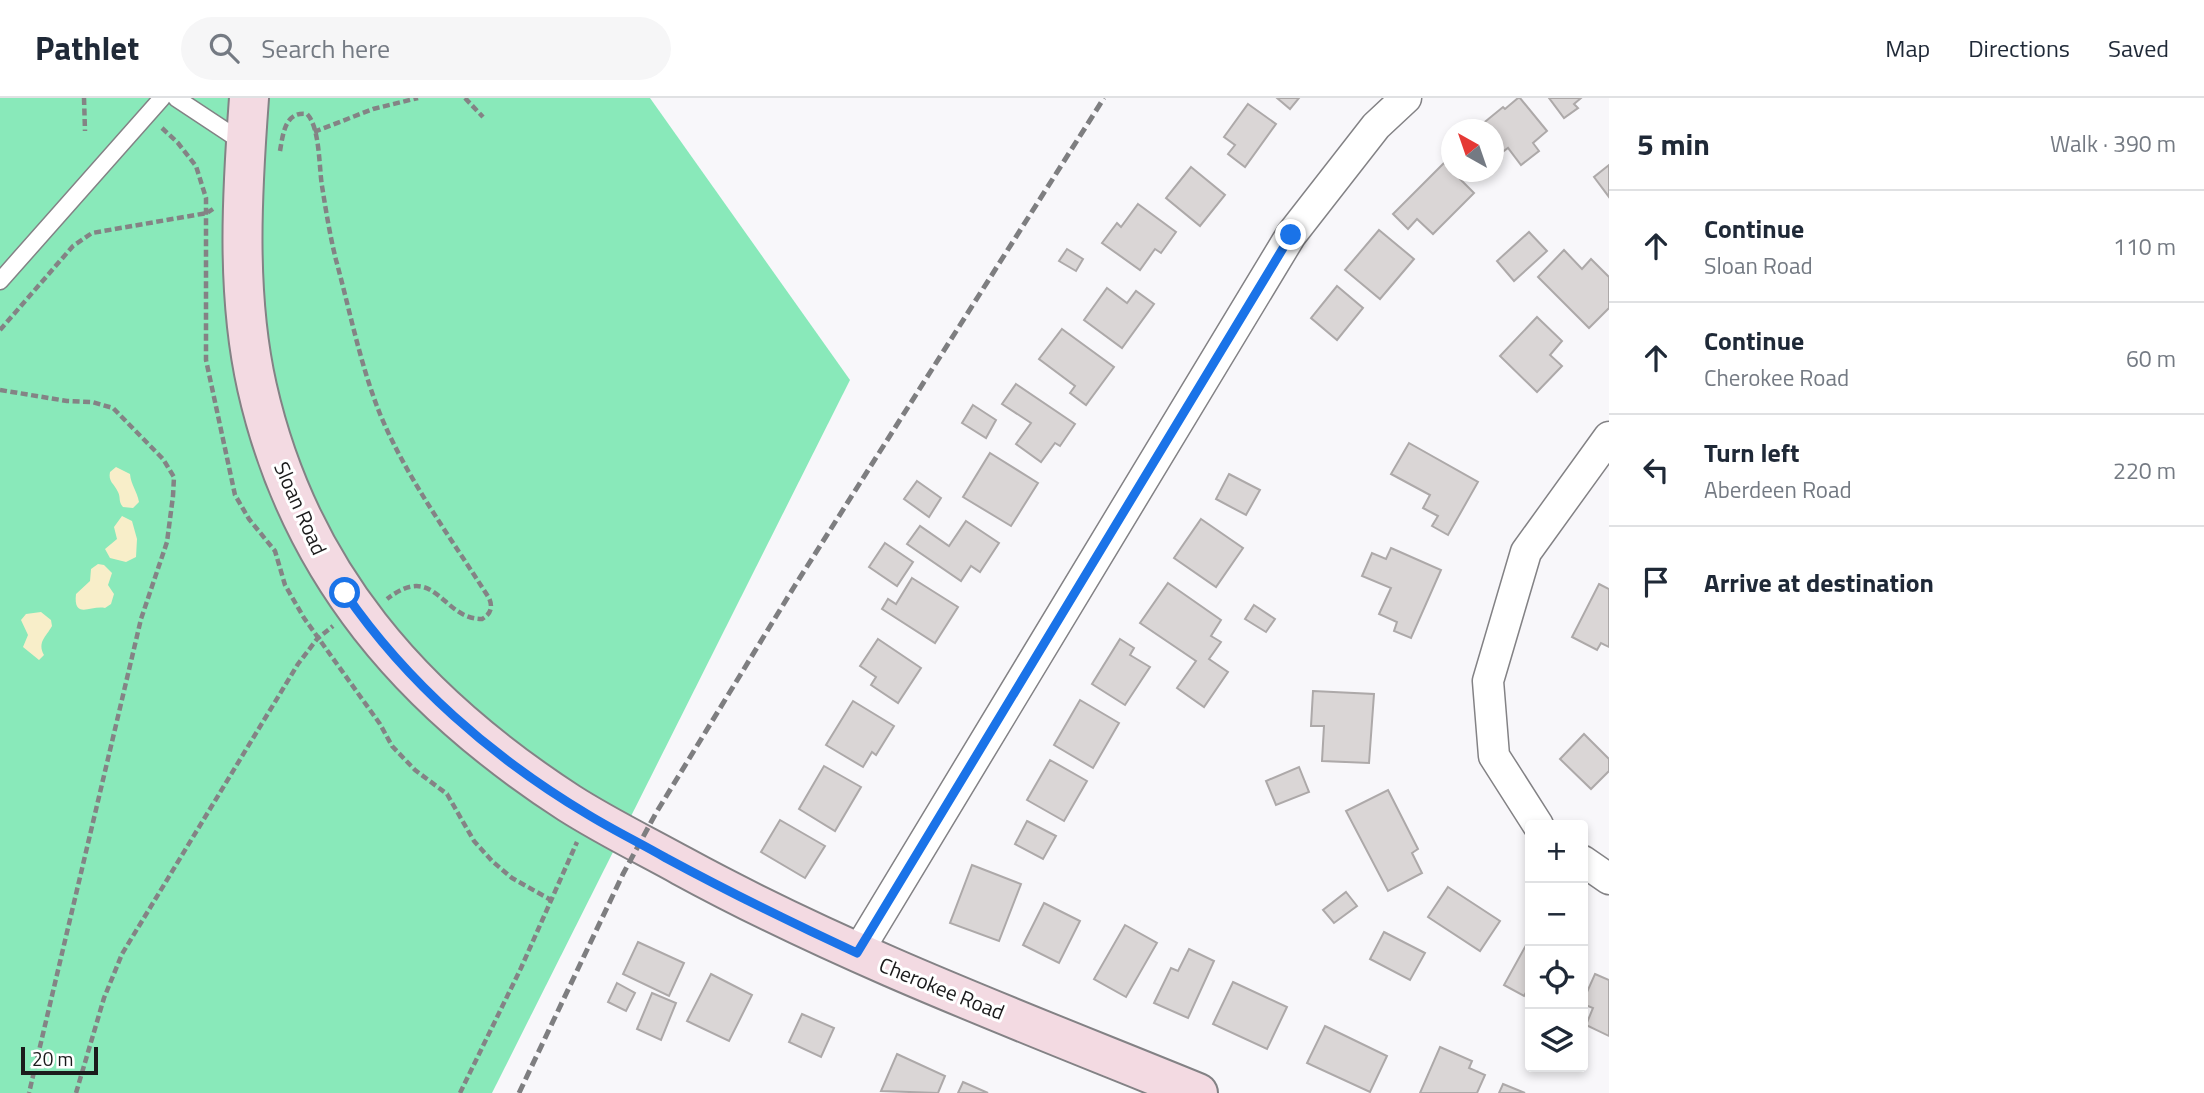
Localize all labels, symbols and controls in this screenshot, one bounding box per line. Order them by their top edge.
search box [181,17,671,80]
text: Pathlet [35,23,139,73]
icon: search [205,29,243,67]
text: Search here [261,29,390,68]
text: Map [1885,30,1930,66]
text: Directions [1968,30,2070,66]
text: Saved [2108,30,2169,66]
north arrow [1441,119,1504,182]
text: 5 min [1637,121,1710,167]
text: Walk · 390 m [2050,126,2176,161]
text: Continue [1704,209,1804,248]
route end [1275,219,1306,250]
icon: ahead [1637,227,1675,265]
text: 110 m [2113,229,2176,264]
text: Sloan Road [1704,248,1813,283]
text: Continue [1704,321,1804,360]
icon: ahead [1637,339,1675,377]
text: 60 m [2126,341,2176,376]
text: Cherokee Road [1704,360,1849,395]
text: Turn left [1704,433,1799,472]
icon: left [1637,451,1675,489]
text: 220 m [2113,453,2176,488]
street label: Sloan Road [266,456,336,560]
text: Aberdeen Road [1704,472,1852,507]
icon: arrive [1637,563,1675,601]
text: Arrive at destination [1704,563,1934,602]
route start [329,577,360,608]
map controls [1525,820,1588,1072]
button: + [1525,820,1588,883]
button: − [1525,883,1588,946]
button: locate [1525,946,1588,1009]
street label: Cherokee Road [875,948,1009,1028]
button: layers [1525,1009,1588,1072]
scale bar [21,1044,98,1076]
text: 20 m [32,1044,73,1073]

